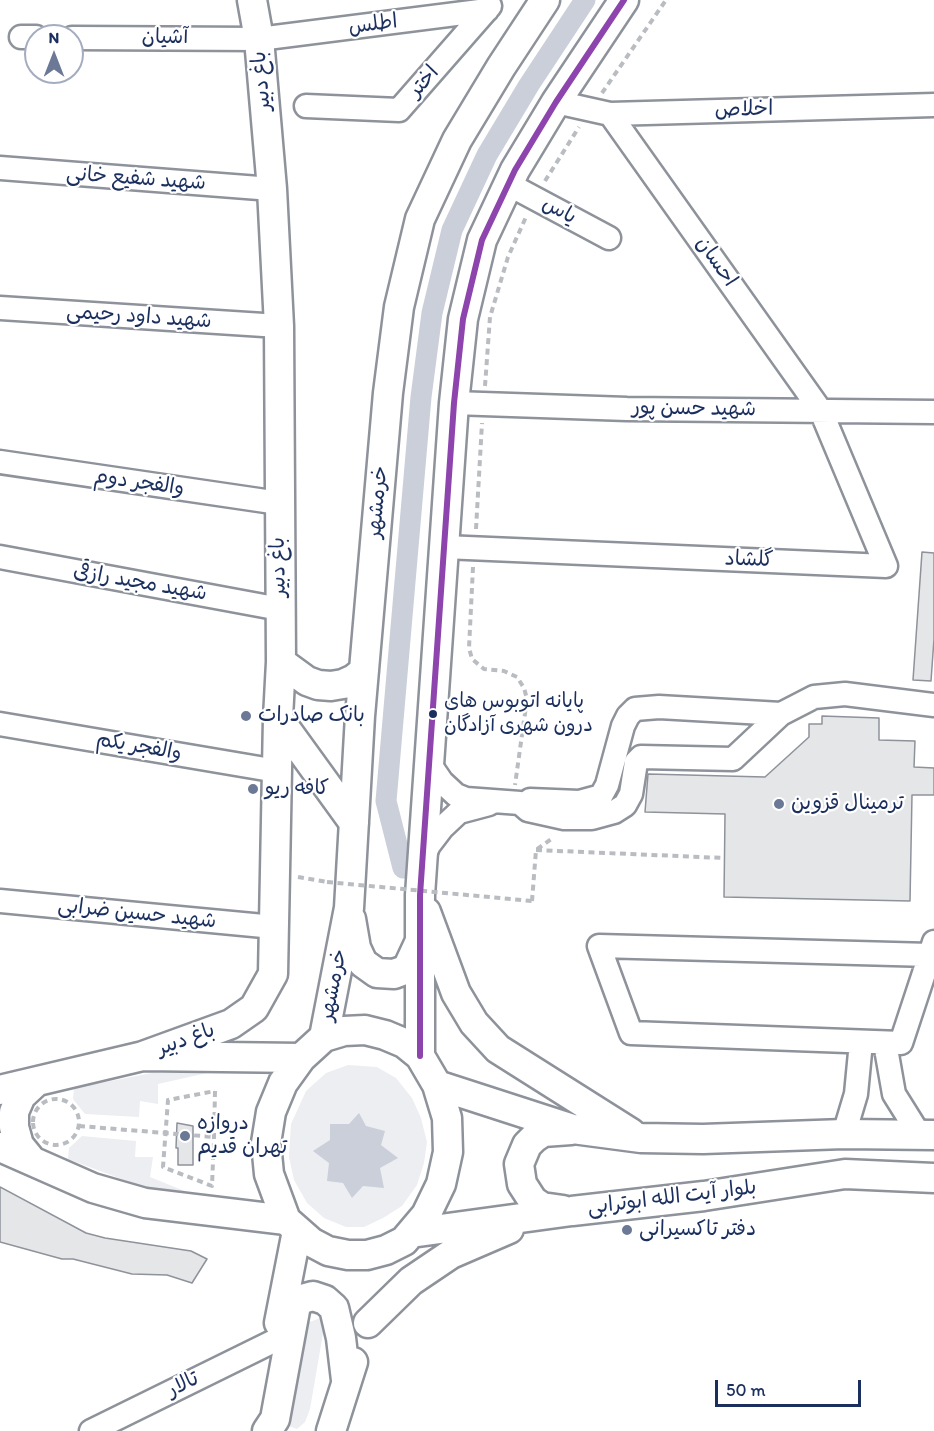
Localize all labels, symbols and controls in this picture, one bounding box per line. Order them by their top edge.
street label: اطلس [347,9,399,41]
north arrow [24,24,84,84]
street label: آشیان [142,25,188,51]
text: N [49,28,59,47]
street label: باغ دبیر [247,50,277,112]
street label: اختر [403,61,445,103]
street label: اخلاص [715,97,773,123]
street label: شهید شفیع خانی [65,162,207,196]
street label: یاس [537,192,581,230]
street label: احسان [690,232,742,292]
street label: شهید داود رحیمی [66,299,212,335]
street label: شهید حسن پور [632,395,756,423]
street label: والفجر دوم [92,464,186,502]
street label: خرمشهر [362,465,394,539]
street label: باغ دبیر [266,537,292,597]
street label: گلشاد [724,547,774,573]
street label: شهید مجید رازقی [71,559,209,607]
place label: پایانه اتوبوس های درون شهری آزادگان [444,690,593,737]
place label: بانک صادرات [258,703,365,729]
marker: پایانه اتوبوس های درون شهری آزادگان [427,708,439,720]
marker: بانک صادرات [239,709,253,723]
street label: والفجر یکم [94,727,184,767]
place label: کافه ریو [265,776,329,802]
marker: کافه ریو [246,782,260,796]
place label: ترمینال قزوین [791,791,904,817]
marker: ترمینال قزوین [772,797,786,811]
street label: شهید حسین ضرابی [56,893,218,935]
street label: خرمشهر [315,947,353,1023]
street label: باغ دبیر [153,1018,219,1062]
place label: دروازه تهران قدیم [197,1111,287,1161]
marker: دروازه تهران قدیم [178,1129,192,1143]
street label: بلوار آیت الله ابوترابی [586,1175,758,1221]
place label: دفتر تاکسیرانی [639,1217,756,1243]
marker: دفتر تاکسیرانی [620,1223,634,1237]
street label: تالار [163,1367,203,1403]
scale bar [718,1368,864,1406]
text: 50 m [726,1379,766,1401]

